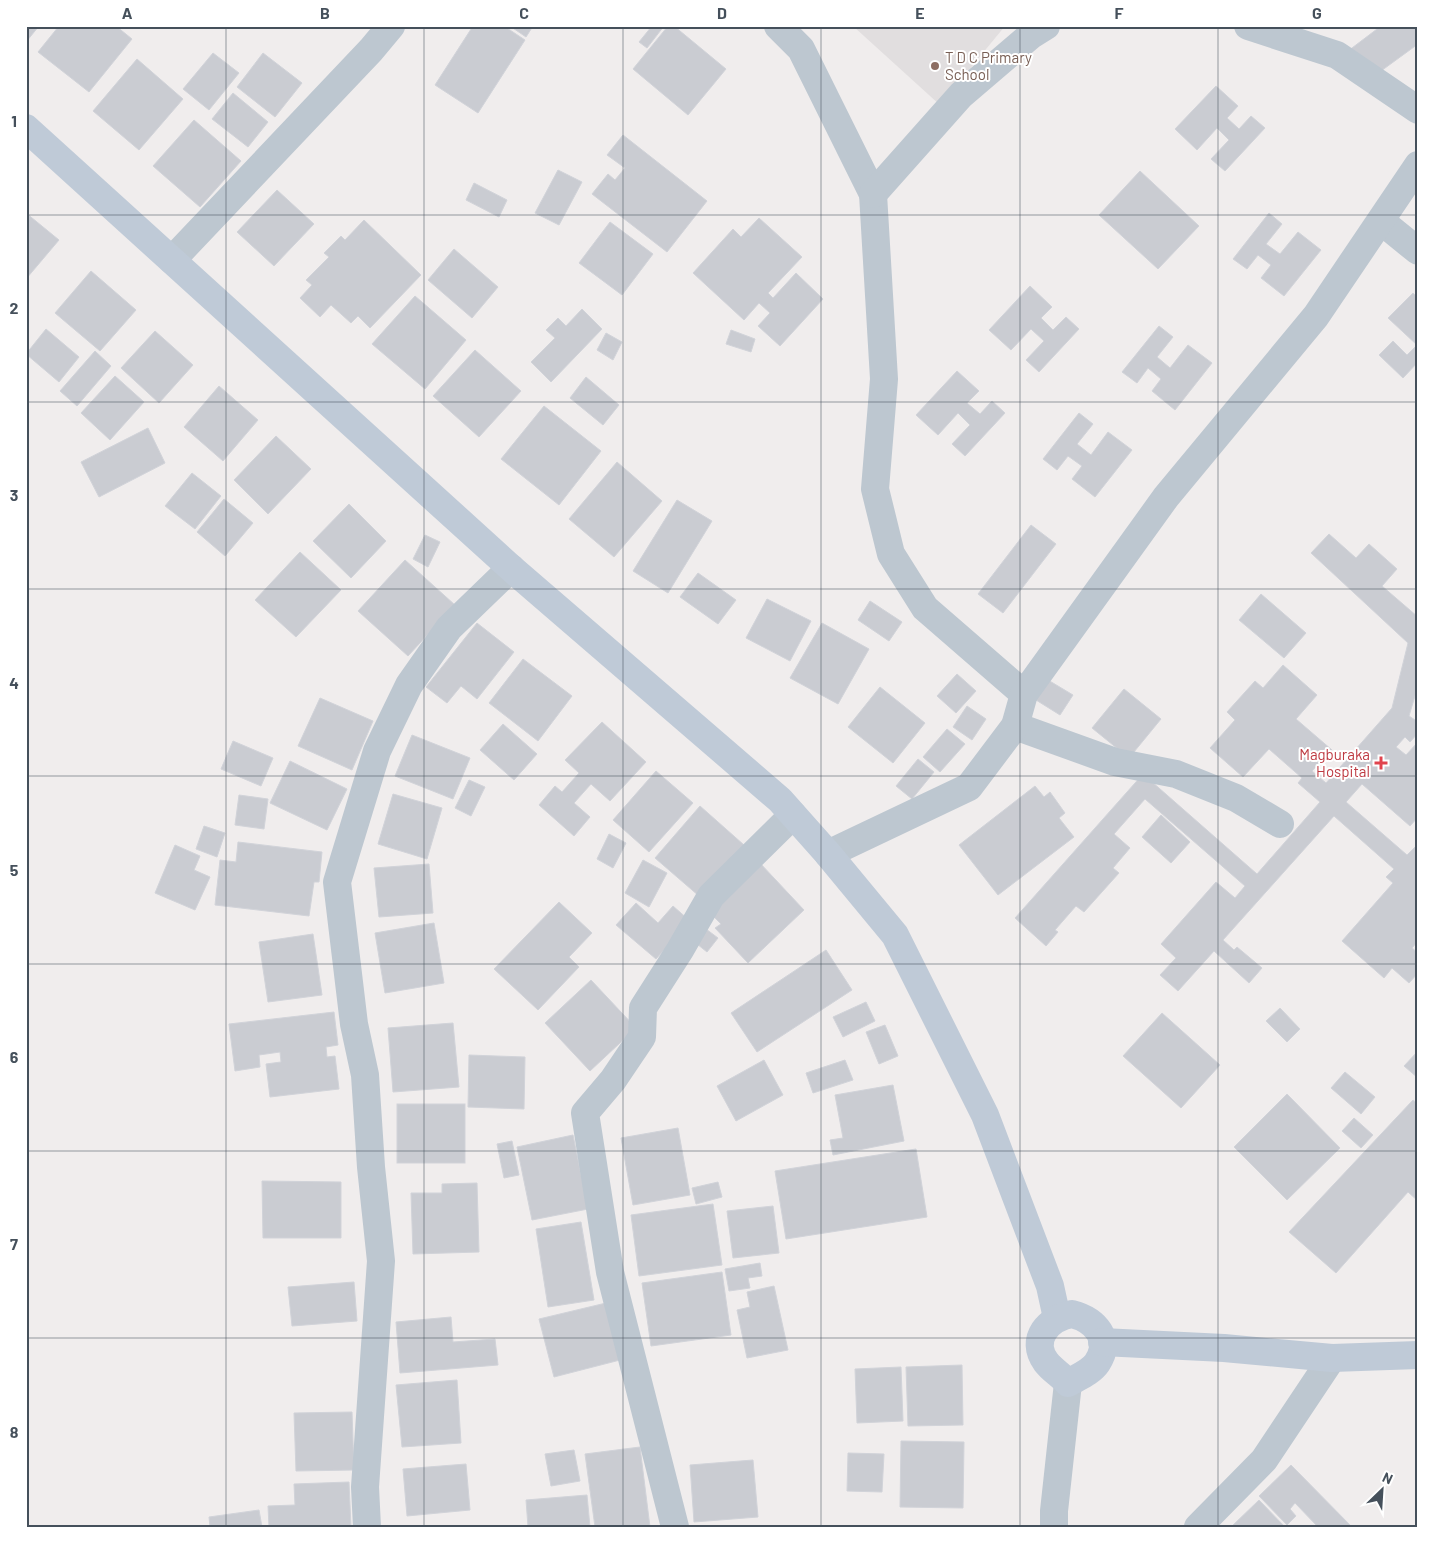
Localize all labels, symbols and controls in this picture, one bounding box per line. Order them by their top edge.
text: A [122,3,133,22]
text: B [320,3,330,22]
text: C [519,3,529,22]
text: D [717,3,727,22]
text: E [915,3,925,22]
text: F [1115,3,1124,22]
text: G [1312,3,1322,22]
place label: T D C Primary School [945,48,1032,83]
marker: T D C Primary School [929,60,941,72]
text: 1 [11,111,17,130]
text: 2 [10,298,19,317]
text: 3 [10,485,18,504]
text: 4 [9,673,19,692]
place label: Magburaka Hospital [1299,745,1370,780]
marker: Magburaka Hospital [1374,756,1388,770]
text: 5 [10,860,19,879]
text: 6 [10,1047,19,1066]
text: 7 [10,1234,18,1253]
text: 8 [10,1422,19,1441]
north arrow [1356,1466,1406,1516]
text: N [1380,1468,1396,1487]

